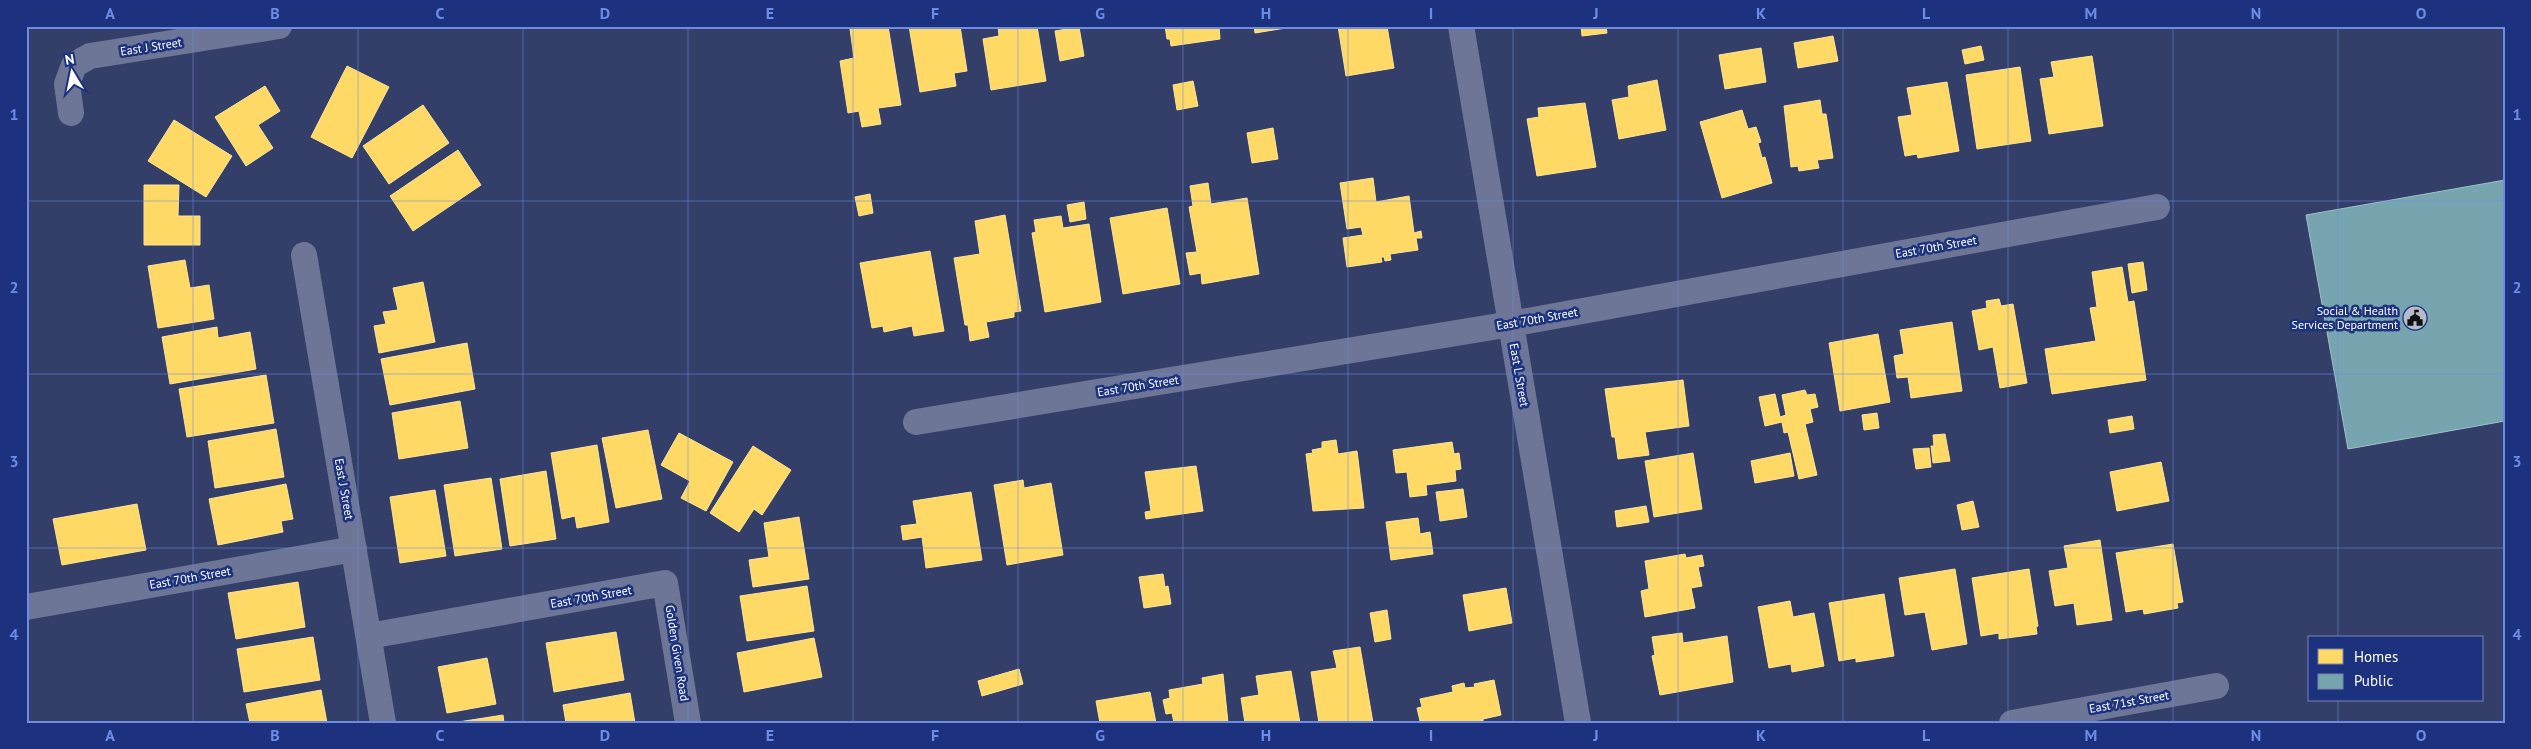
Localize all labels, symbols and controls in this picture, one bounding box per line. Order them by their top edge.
text: A [105,3,115,23]
text: B [270,3,280,23]
text: C [436,3,445,23]
text: D [600,3,610,23]
text: E [766,3,774,23]
text: F [931,3,939,23]
text: G [1095,3,1105,23]
text: H [1261,3,1271,23]
text: I [1429,3,1433,23]
text: J [1592,3,1599,23]
text: K [1756,3,1766,23]
text: L [1922,3,1931,23]
text: M [2085,3,2097,23]
text: N [2251,3,2261,23]
text: O [2416,3,2427,23]
street label: East J Street [119,34,183,59]
north arrow [48,48,98,98]
text: N [64,50,76,69]
text: 1 [9,104,19,124]
text: 1 [2512,104,2522,124]
street label: East 70th Street [1894,232,1978,261]
text: 2 [9,277,19,297]
text: 2 [2512,277,2522,297]
place label: Social & Health Services Department [2292,303,2398,332]
street label: East 70th Street [1495,304,1579,333]
public building icon: Social & Health Services Department [2402,305,2428,331]
street label: East L Street [1507,342,1532,408]
street label: East 70th Street [1096,372,1180,399]
text: 3 [9,451,19,471]
text: 3 [2512,451,2522,471]
street label: East J Street [332,457,357,521]
street label: East 70th Street [148,563,232,592]
street label: East 70th Street [549,582,633,611]
street label: Golden Given Road [662,604,692,702]
text: 4 [9,624,19,644]
text: 4 [2512,624,2522,644]
legend [2308,636,2484,702]
text: Homes [2354,647,2398,666]
text: Public [2354,671,2393,690]
street label: East 71st Street [2088,687,2170,716]
text: A [105,725,115,745]
text: B [270,725,280,745]
text: C [436,725,445,745]
text: D [600,725,610,745]
text: E [766,725,774,745]
text: F [931,725,939,745]
text: G [1095,725,1105,745]
text: H [1261,725,1271,745]
text: I [1429,725,1433,745]
text: J [1592,725,1599,745]
text: K [1756,725,1766,745]
text: L [1922,725,1931,745]
text: M [2085,725,2097,745]
text: N [2251,725,2261,745]
text: O [2416,725,2427,745]

